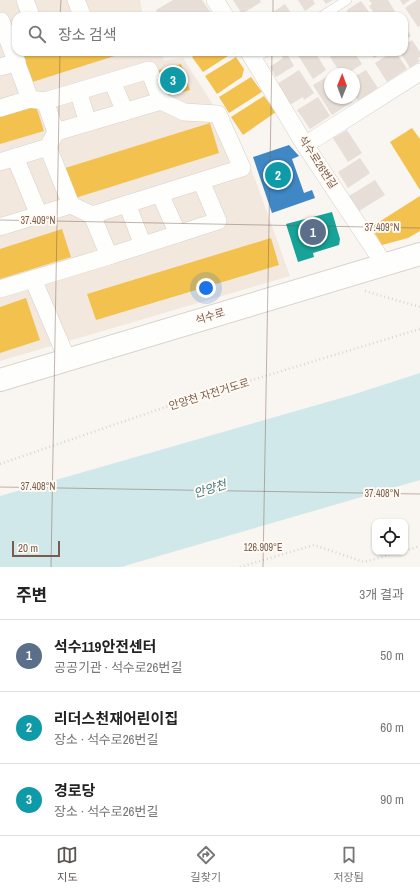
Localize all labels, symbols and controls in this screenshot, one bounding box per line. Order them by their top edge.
search box [12,12,408,56]
icon: search [26,23,48,45]
text: 장소 검색 [58,24,117,45]
pin: 3 [160,65,186,95]
north arrow [324,68,360,104]
street label: 석수로26번길 [296,133,340,191]
pin: 2 [265,160,291,190]
text: 37.409°N [21,214,56,227]
pin: 1 [300,217,326,247]
text: 37.409°N [365,221,400,234]
your location [196,278,216,298]
street label: 석수로 [193,305,227,327]
street label: 안양천 자전거도로 [167,375,251,413]
water label: 안양천 [192,476,230,501]
text: 37.408°N [21,480,56,493]
text: 37.408°N [365,487,400,500]
map controls [372,519,408,555]
button: locate [372,519,408,555]
scale bar [12,539,60,558]
text: 20 m [18,541,38,555]
text: 126.909°E [243,541,283,554]
text: 주변 [16,583,47,606]
text: 3개 결과 [359,586,404,603]
text: 석수119안전센터 [54,636,157,657]
text: 1 [26,647,32,664]
text: 50 m [380,647,404,664]
text: 공공기관 · 석수로26번길 [54,659,182,676]
text: 리더스천재어린이집 [54,708,178,729]
text: 2 [26,719,32,736]
text: 60 m [380,719,404,736]
text: 장소 · 석수로26번길 [54,731,158,748]
text: 경로당 [54,780,95,801]
text: 3 [26,791,32,808]
text: 90 m [380,791,404,808]
text: 장소 · 석수로26번길 [54,803,158,820]
tab: 지도 [56,844,78,884]
tab: 길찾기 [191,844,221,884]
tab: 저장됨 [333,844,364,884]

